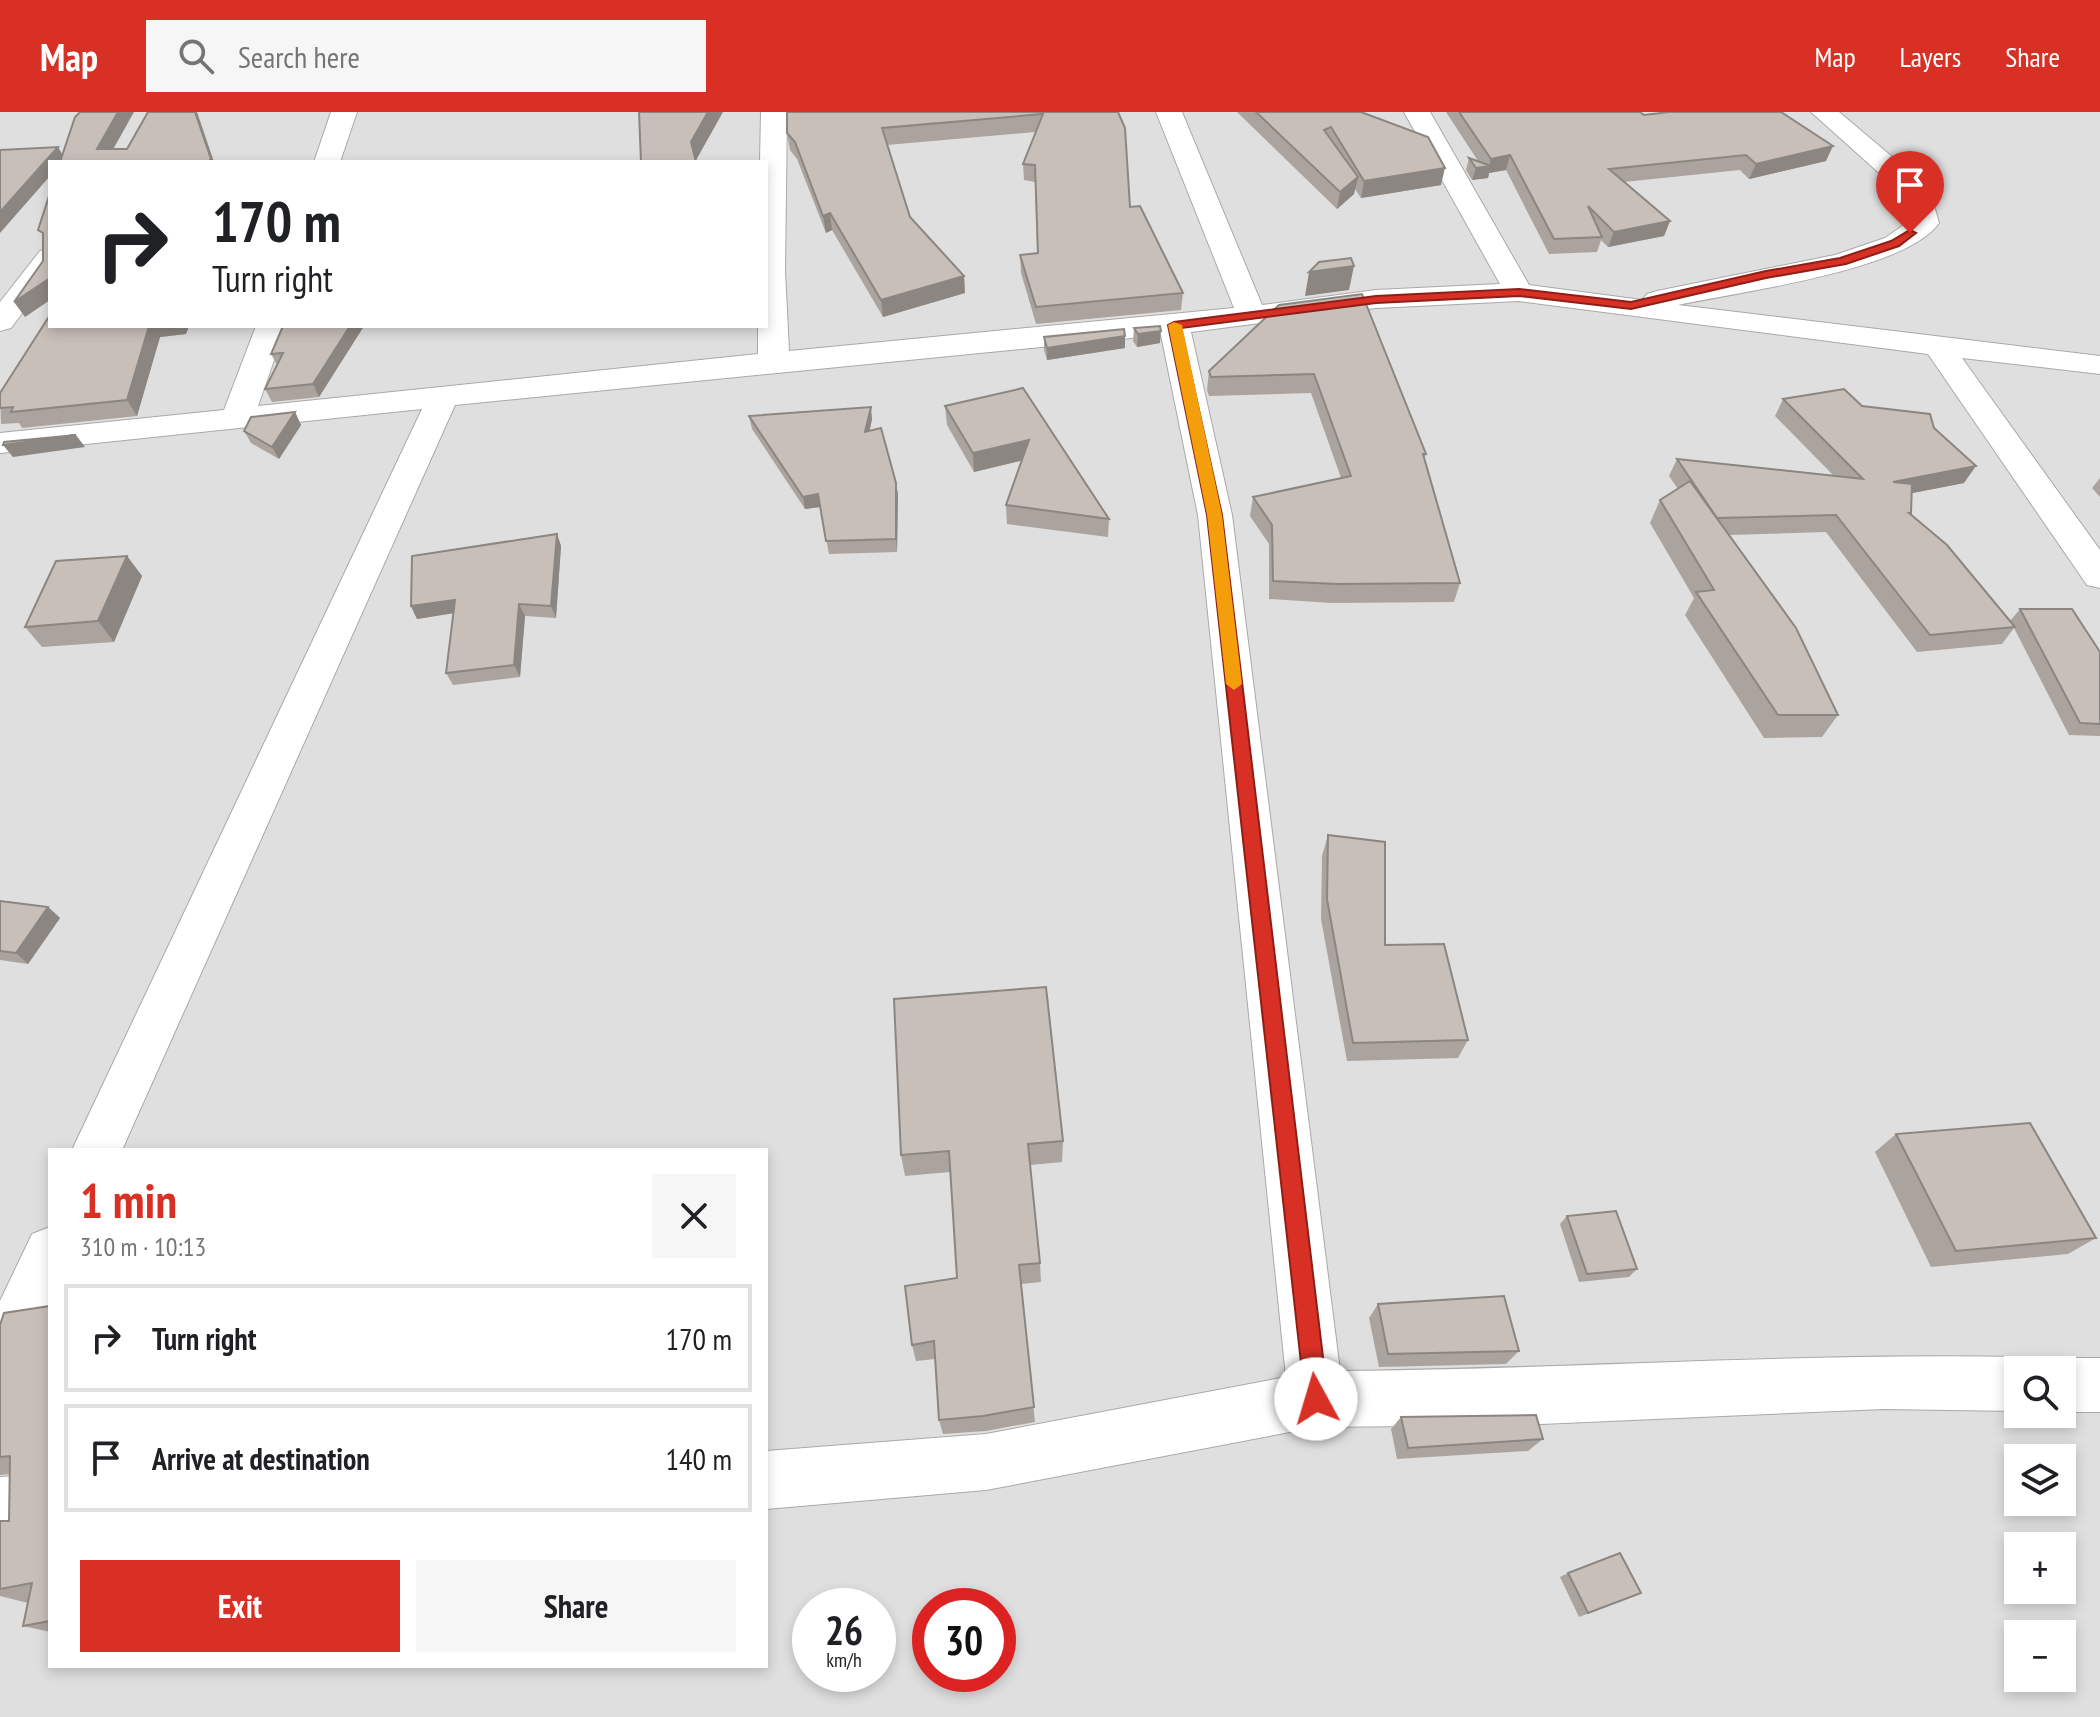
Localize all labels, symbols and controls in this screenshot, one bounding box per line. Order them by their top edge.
search box [146,20,706,92]
text: Map [40,32,98,81]
icon: search [174,34,218,78]
text: Search here [238,37,360,76]
text: Map [1814,38,1856,75]
text: Layers [1900,38,1961,75]
text: Share [2005,38,2060,75]
pin [1876,151,1944,233]
icon: arrive [1888,163,1932,207]
text: 170 m [212,185,341,257]
icon: right [80,192,184,296]
text: Turn right [212,255,333,302]
text: 1 min [80,1169,177,1231]
button: close [652,1174,736,1258]
text: 310 m · 10:13 [80,1230,206,1263]
icon: right [84,1316,128,1360]
text: Turn right [152,1319,256,1358]
text: 170 m [666,1319,732,1358]
map controls [2004,1356,2076,1692]
button: search [2004,1356,2076,1428]
position arrow [1274,1357,1358,1441]
icon: arrive [84,1436,128,1480]
text: Arrive at destination [152,1439,370,1478]
text: 140 m [666,1439,732,1478]
button: layers [2004,1444,2076,1516]
button: + [2004,1532,2076,1604]
button: Exit [80,1560,400,1652]
button: Share [416,1560,736,1652]
speed limit sign: 30 [912,1588,1016,1692]
text: 26 [825,1604,863,1656]
button: − [2004,1620,2076,1692]
text: km/h [826,1647,862,1673]

